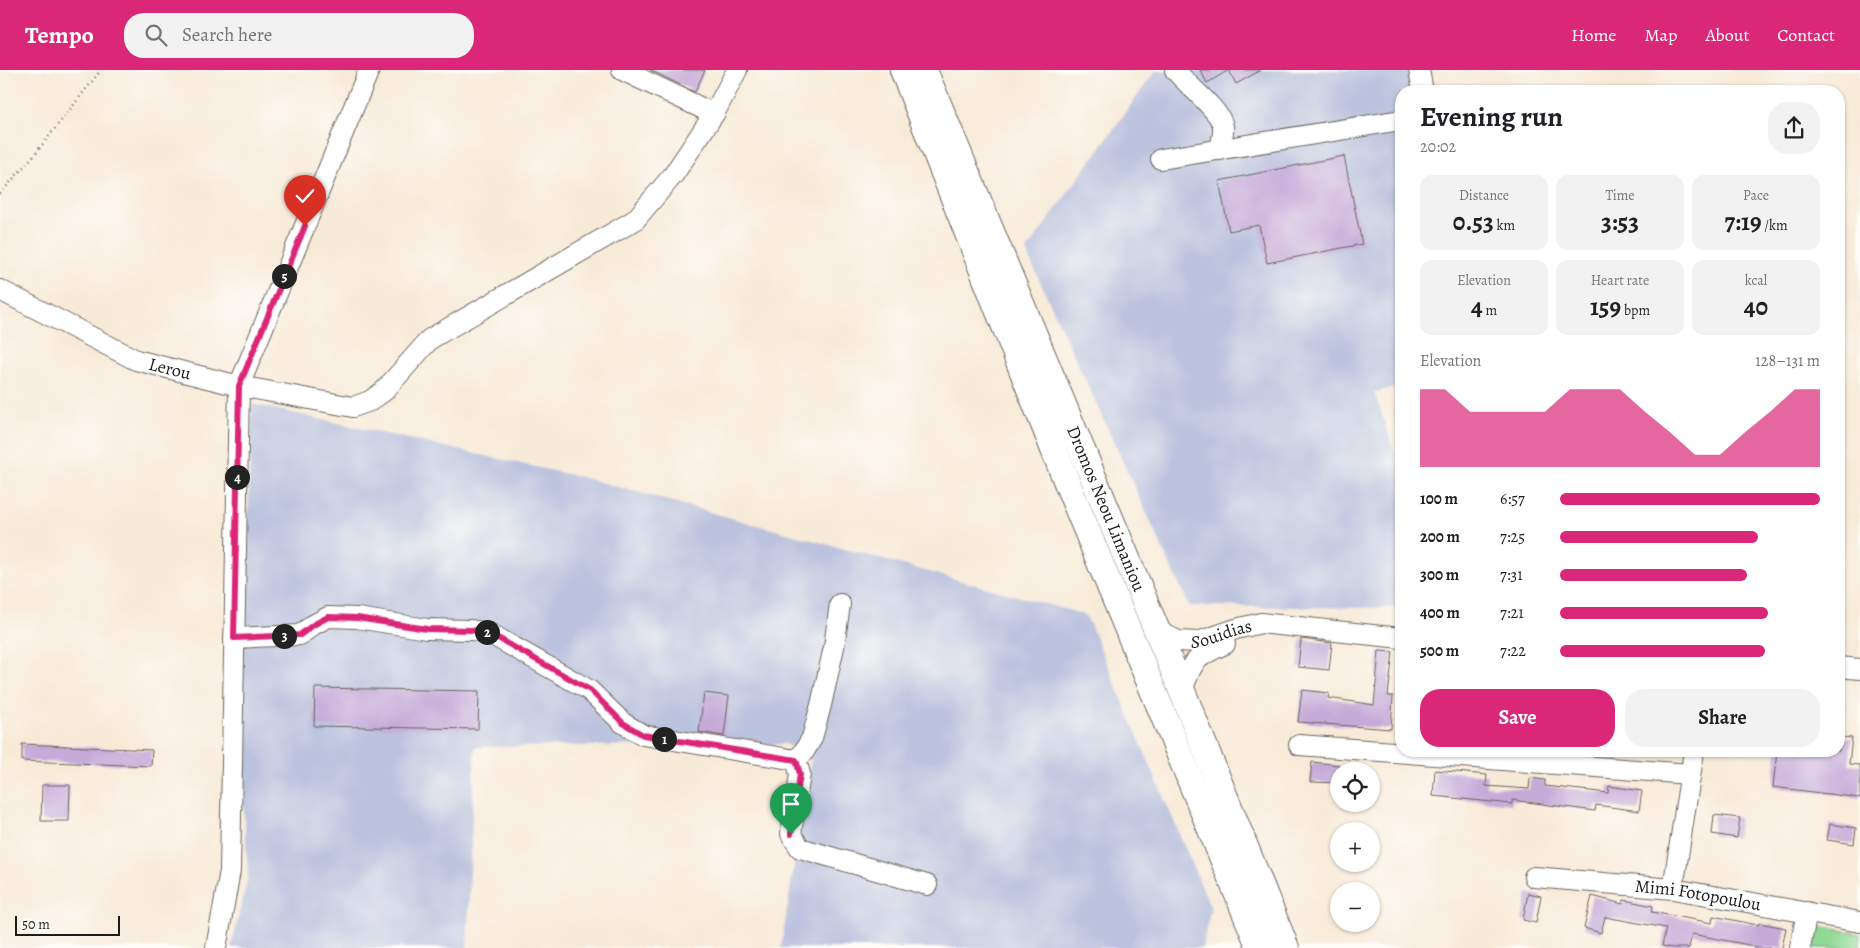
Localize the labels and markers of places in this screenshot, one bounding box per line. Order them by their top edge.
pin [284,175,326,226]
pin: 5 [272,264,296,288]
pin: 4 [224,464,250,490]
pin: 2 [474,620,500,644]
pin: 3 [272,624,296,648]
pin: 1 [652,726,676,752]
pin [770,783,812,834]

